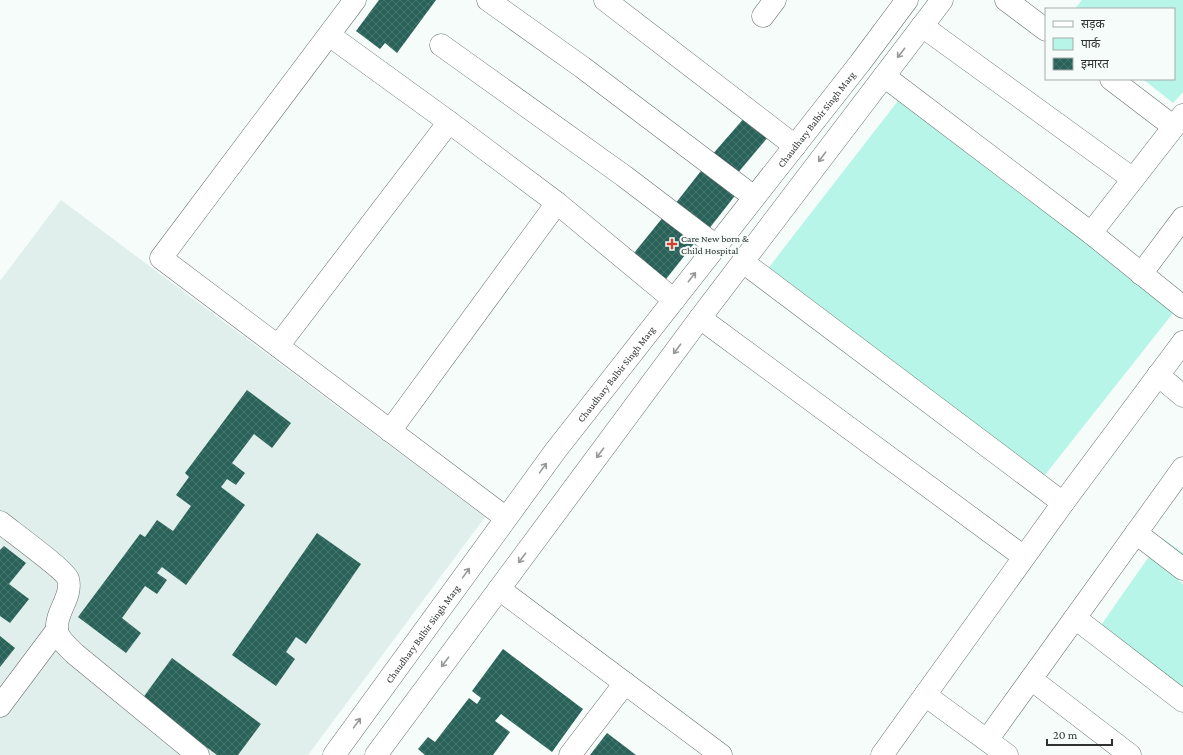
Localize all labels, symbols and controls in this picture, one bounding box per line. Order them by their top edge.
legend [1045,8,1175,80]
text: सड़क [1081,17,1106,31]
text: पार्क [1081,37,1101,51]
one-way arrow [897,48,905,59]
text: इमारत [1081,57,1110,71]
street label: Chaudhary Balbir Singh Marg [775,69,857,169]
one-way arrow [818,151,826,162]
place label: Care New born & Child Hospital [681,233,750,256]
marker: Care New born & Child Hospital [666,238,678,250]
one-way arrow [688,272,696,283]
street label: Chaudhary Balbir Singh Marg [575,324,657,424]
one-way arrow [673,343,681,354]
one-way arrow [595,448,604,459]
one-way arrow [539,463,547,474]
one-way arrow [518,552,526,563]
one-way arrow [462,568,470,579]
street label: Chaudhary Balbir Singh Marg [383,583,462,685]
one-way arrow [441,657,449,668]
one-way arrow [353,718,361,729]
scale bar [1047,721,1112,747]
text: 20 m [1053,728,1078,742]

